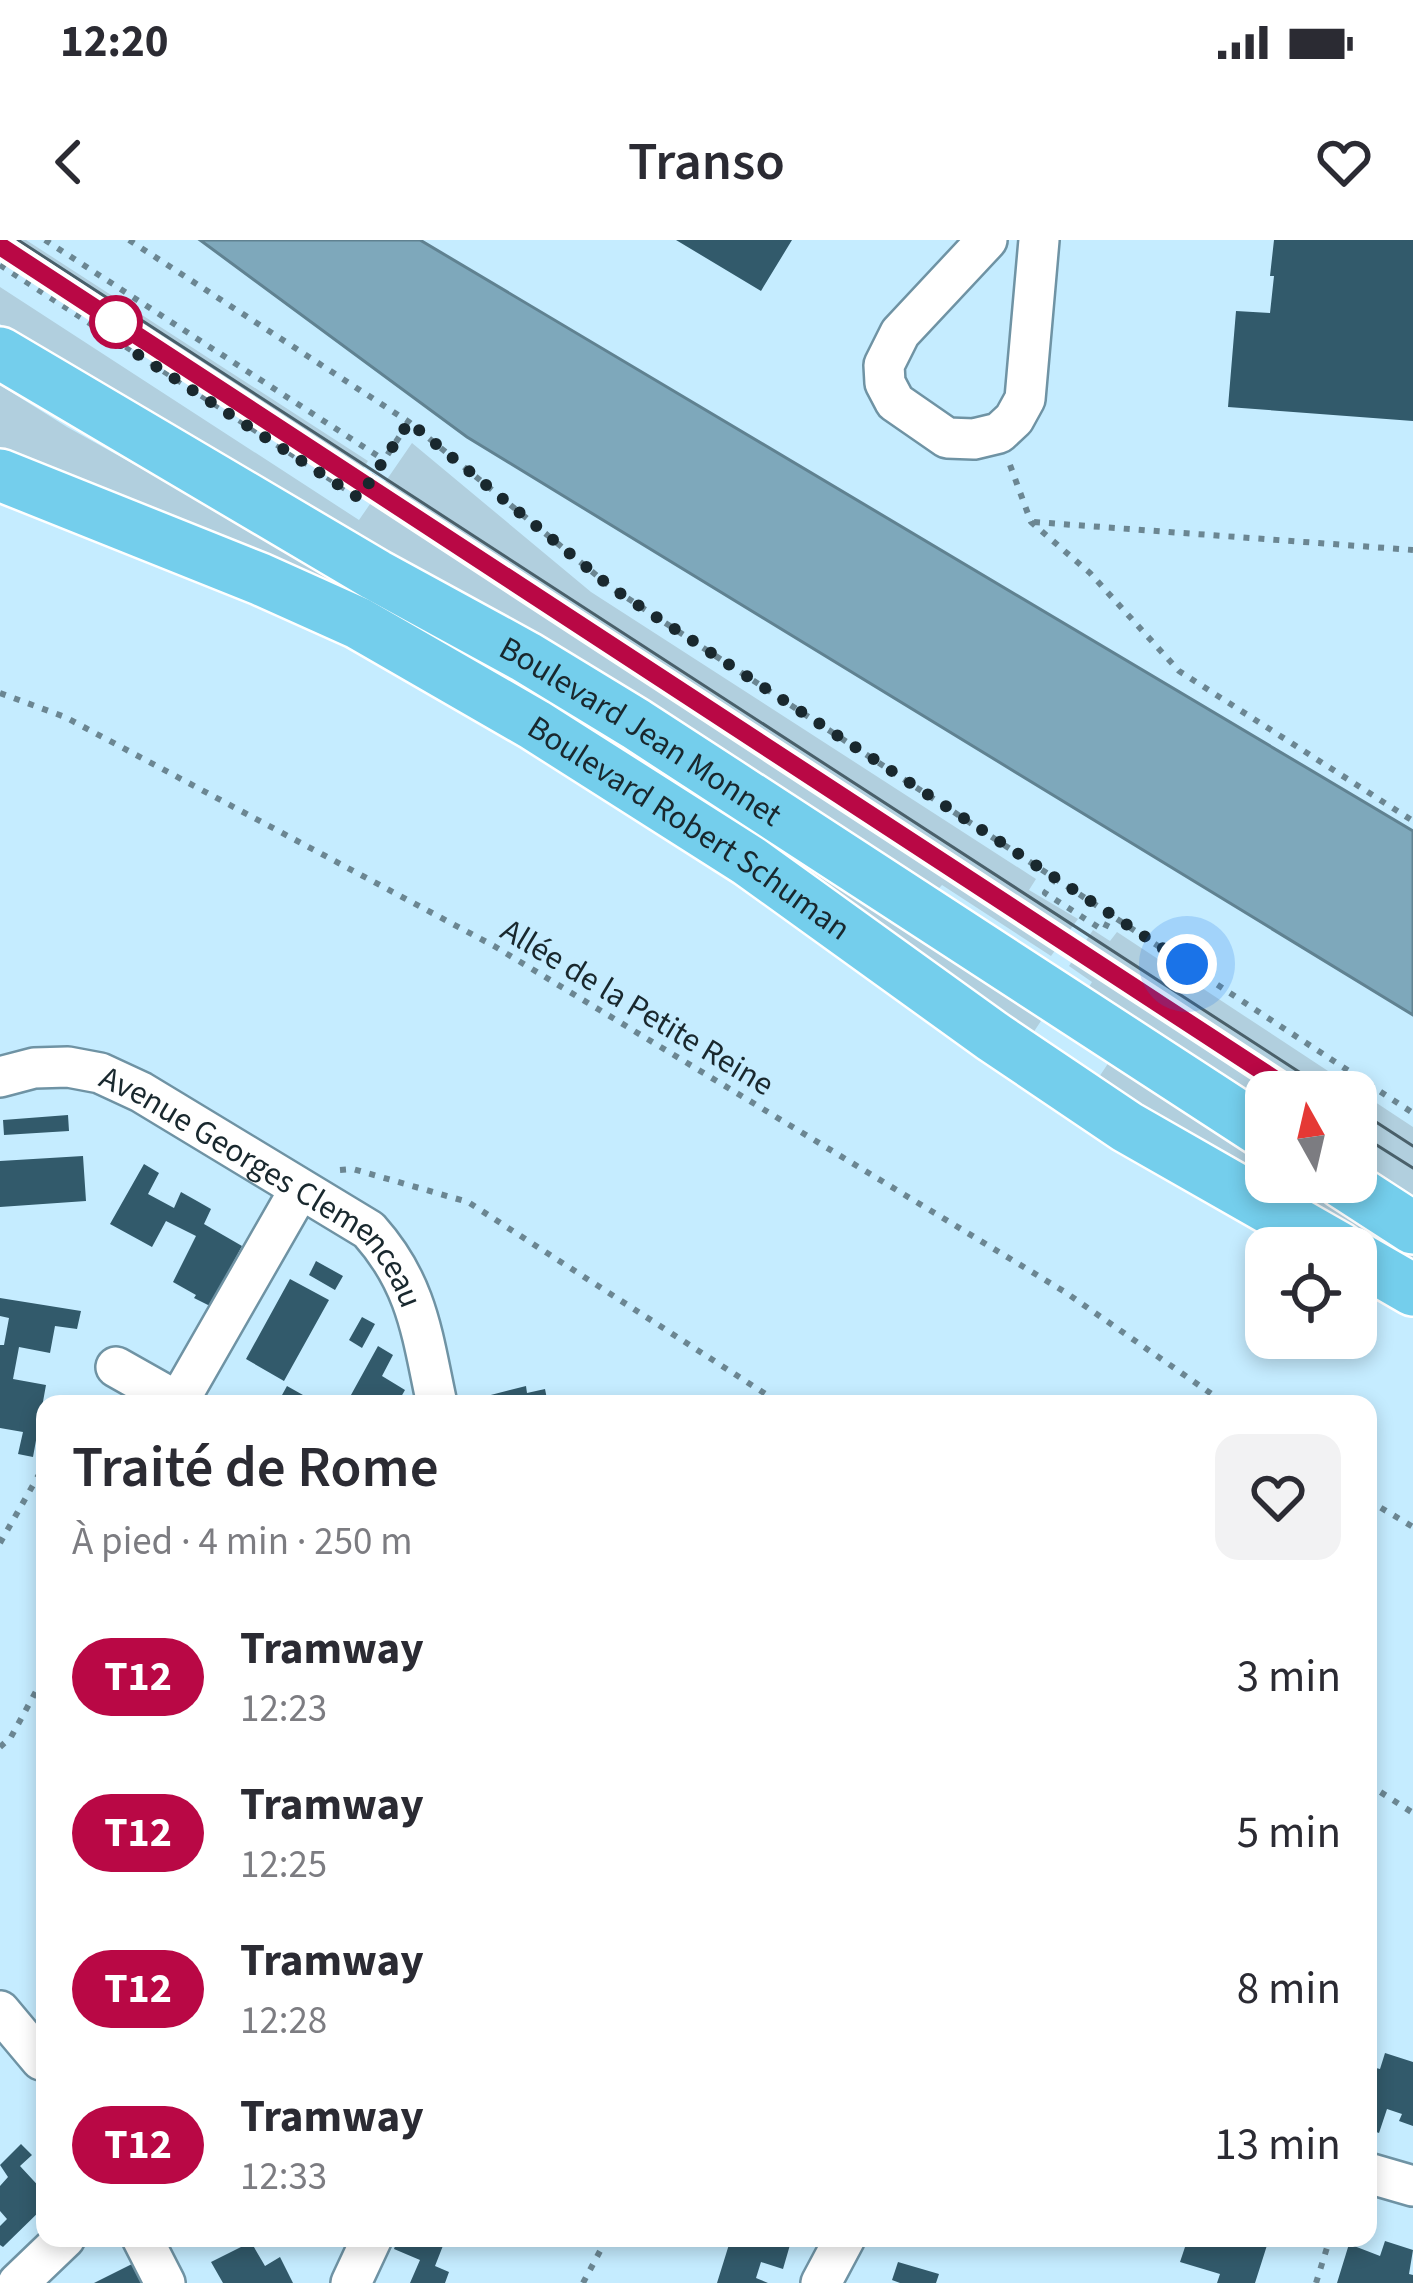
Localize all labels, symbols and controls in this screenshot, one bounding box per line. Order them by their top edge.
text: 12:20 [60,10,169,74]
text: Transo [628,124,785,201]
icon: back [36,129,102,195]
icon: heart [1311,129,1377,195]
unlabelled marker [91,297,141,347]
street label: Boulevard Jean Monnet [491,625,791,838]
street label: Boulevard Robert Schuman [518,704,860,952]
street label: Allée de la Petite Reine [492,907,783,1108]
your location [1157,934,1217,994]
street label: Avenue Georges Clemenceau [92,1054,434,1315]
north arrow [1245,1071,1377,1203]
map controls [1245,1071,1377,1359]
button: locate [1245,1227,1377,1359]
text: Traité de Rome [72,1428,439,1509]
button: heart [1215,1434,1341,1560]
text: À pied · 4 min · 250 m [72,1514,413,1570]
text: Tramway [240,1617,424,1681]
text: 3 min [1237,1645,1341,1709]
text: T12 [104,1647,172,1707]
text: 12:23 [240,1681,327,1737]
text: Tramway [240,1773,424,1837]
text: 5 min [1237,1801,1341,1865]
text: T12 [104,1803,172,1863]
text: 12:25 [240,1837,327,1893]
text: Tramway [240,1929,424,1993]
text: 8 min [1237,1957,1341,2021]
text: T12 [104,1959,172,2019]
text: 12:28 [240,1993,327,2049]
text: Tramway [240,2085,424,2149]
text: 13 min [1214,2113,1341,2177]
text: T12 [104,2115,172,2175]
text: 12:33 [240,2149,327,2205]

